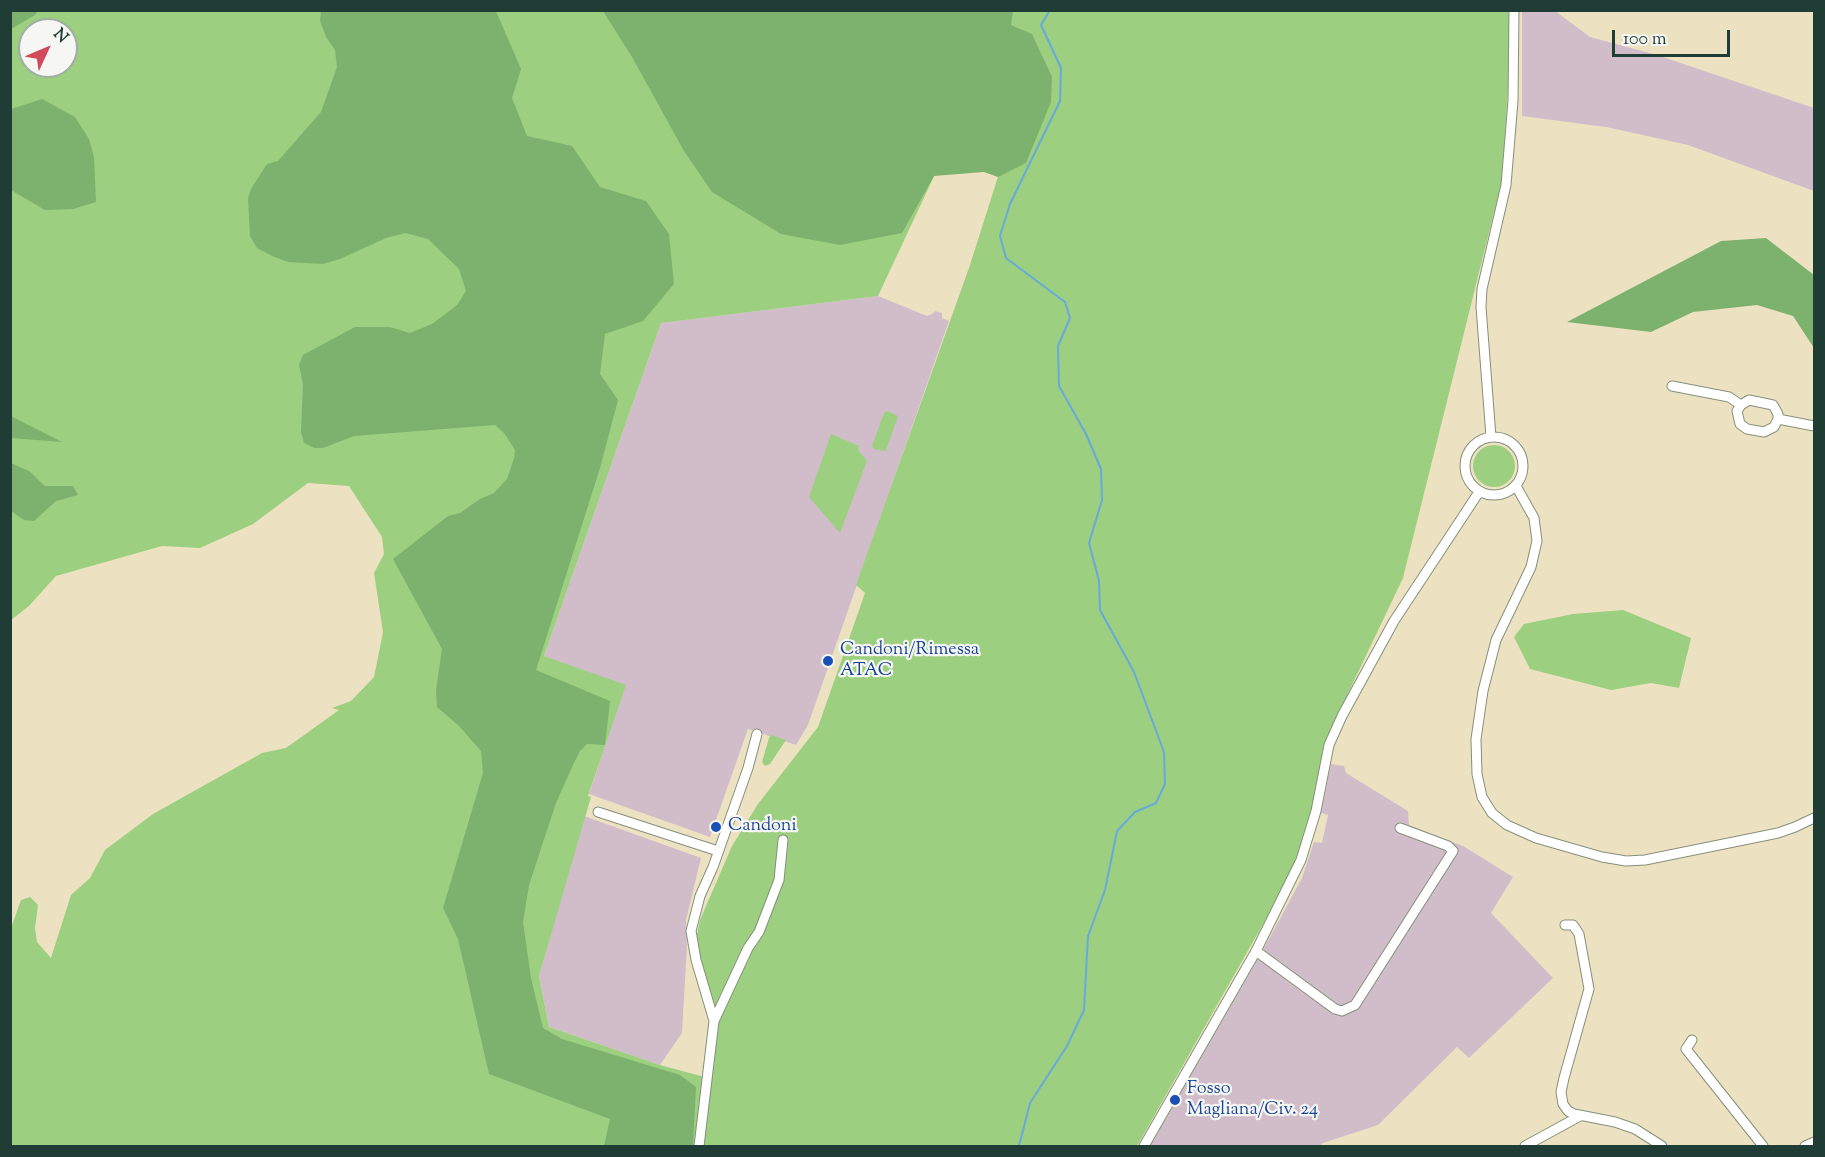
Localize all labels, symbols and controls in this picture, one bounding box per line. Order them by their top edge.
north arrow [18,18,78,78]
scale bar [1615,18,1734,56]
text: N [47,24,73,49]
text: 100 m [1623,27,1667,53]
place label: Candoni/Rimessa ATAC [840,640,979,682]
marker: Candoni/Rimessa ATAC [821,654,835,668]
place label: Candoni [728,816,797,838]
marker: Candoni [709,820,723,834]
place label: Fosso Magliana/Civ. 24 [1187,1079,1318,1122]
marker: Fosso Magliana/Civ. 24 [1168,1093,1182,1107]

